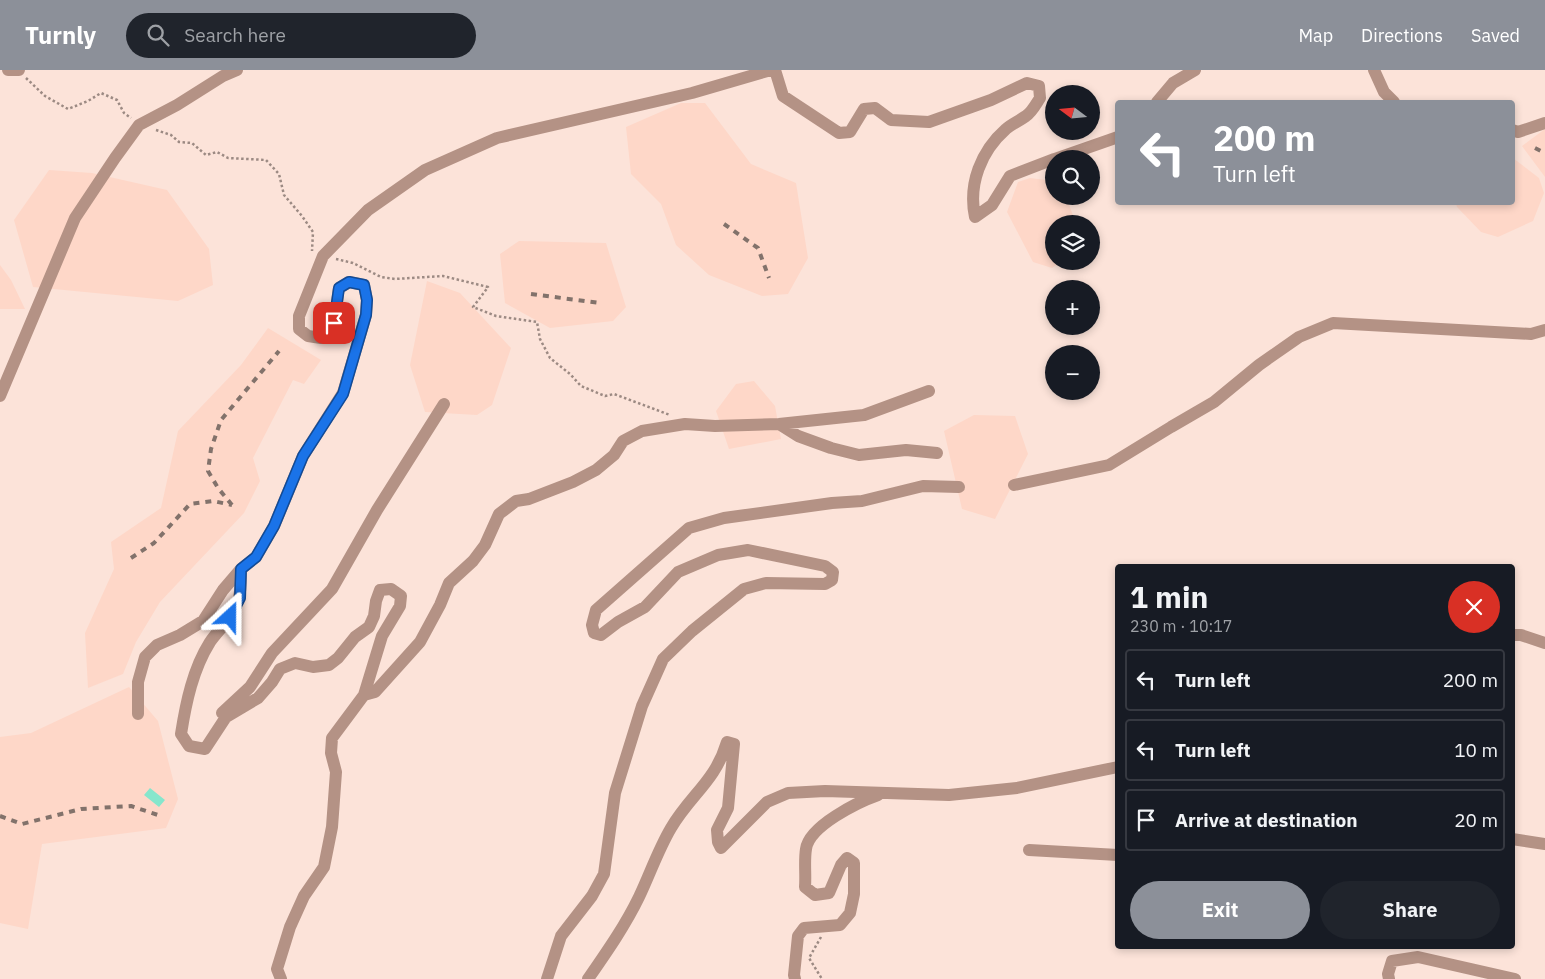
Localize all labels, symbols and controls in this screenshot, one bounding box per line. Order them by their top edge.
search box [126,13,476,58]
text: Turnly [25,19,96,51]
icon: search [144,21,172,49]
text: Search here [184,23,286,47]
text: Map [1298,24,1333,47]
text: Directions [1361,24,1443,47]
text: Saved [1471,24,1520,47]
north arrow [1045,85,1100,140]
map controls [1045,85,1100,400]
text: 200 m [1213,115,1316,161]
icon: left [1130,120,1195,185]
button: search [1045,150,1100,205]
text: Turn left [1213,159,1296,188]
button: layers [1045,215,1100,270]
button: + [1045,280,1100,335]
pin [313,302,355,344]
icon: arrive [320,309,348,337]
button: − [1045,345,1100,400]
text: 1 min [1130,577,1208,616]
button: close [1448,581,1500,633]
position arrow [203,590,255,642]
text: 230 m · 10:17 [1130,616,1232,636]
icon: left [1132,666,1160,694]
text: Turn left [1175,668,1251,692]
text: 200 m [1443,668,1498,692]
icon: left [1132,736,1160,764]
text: Turn left [1175,738,1251,762]
text: 10 m [1454,738,1498,762]
icon: arrive [1132,806,1160,834]
text: Arrive at destination [1175,808,1358,832]
text: 20 m [1454,808,1498,832]
button: Exit [1130,881,1310,939]
button: Share [1320,881,1500,939]

